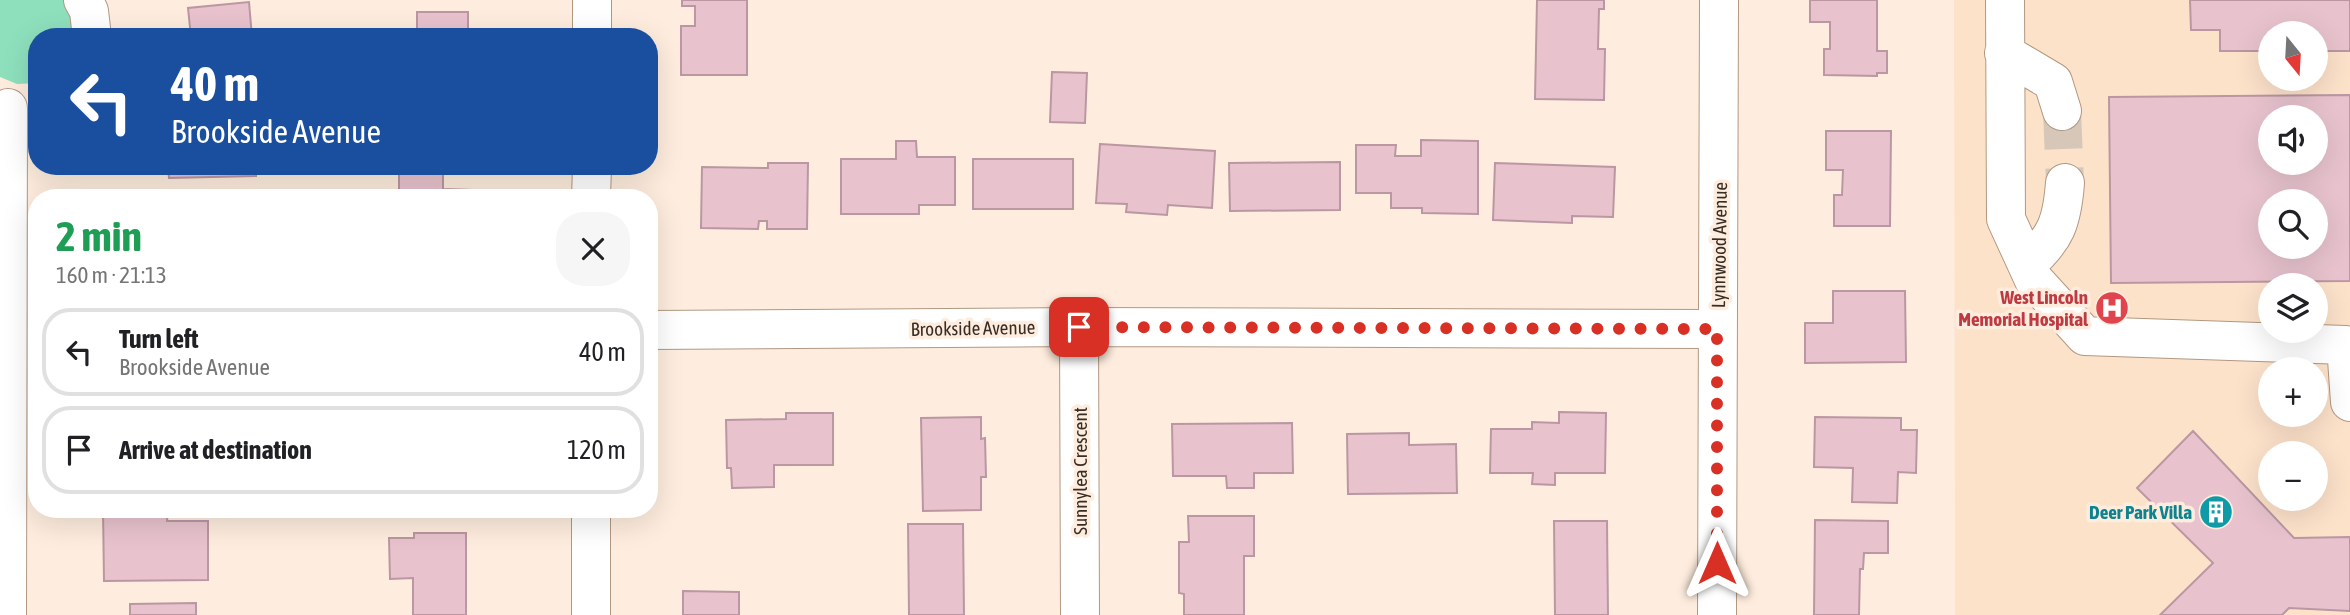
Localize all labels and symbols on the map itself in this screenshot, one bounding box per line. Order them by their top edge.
north arrow [2258,21,2328,91]
street label: Lynnwood Avenue [1707,182,1731,308]
place label: West Lincoln Memorial Hospital [1958,286,2089,330]
hospital icon: West Lincoln Memorial Hospital [2093,289,2131,327]
pin [1049,297,1109,357]
street label: Brookside Avenue [910,316,1036,340]
street label: Sunnylea Crescent [1069,407,1091,535]
building icon: Deer Park Villa [2197,493,2235,531]
place label: Deer Park Villa [2089,501,2192,523]
position arrow [1680,526,1754,600]

